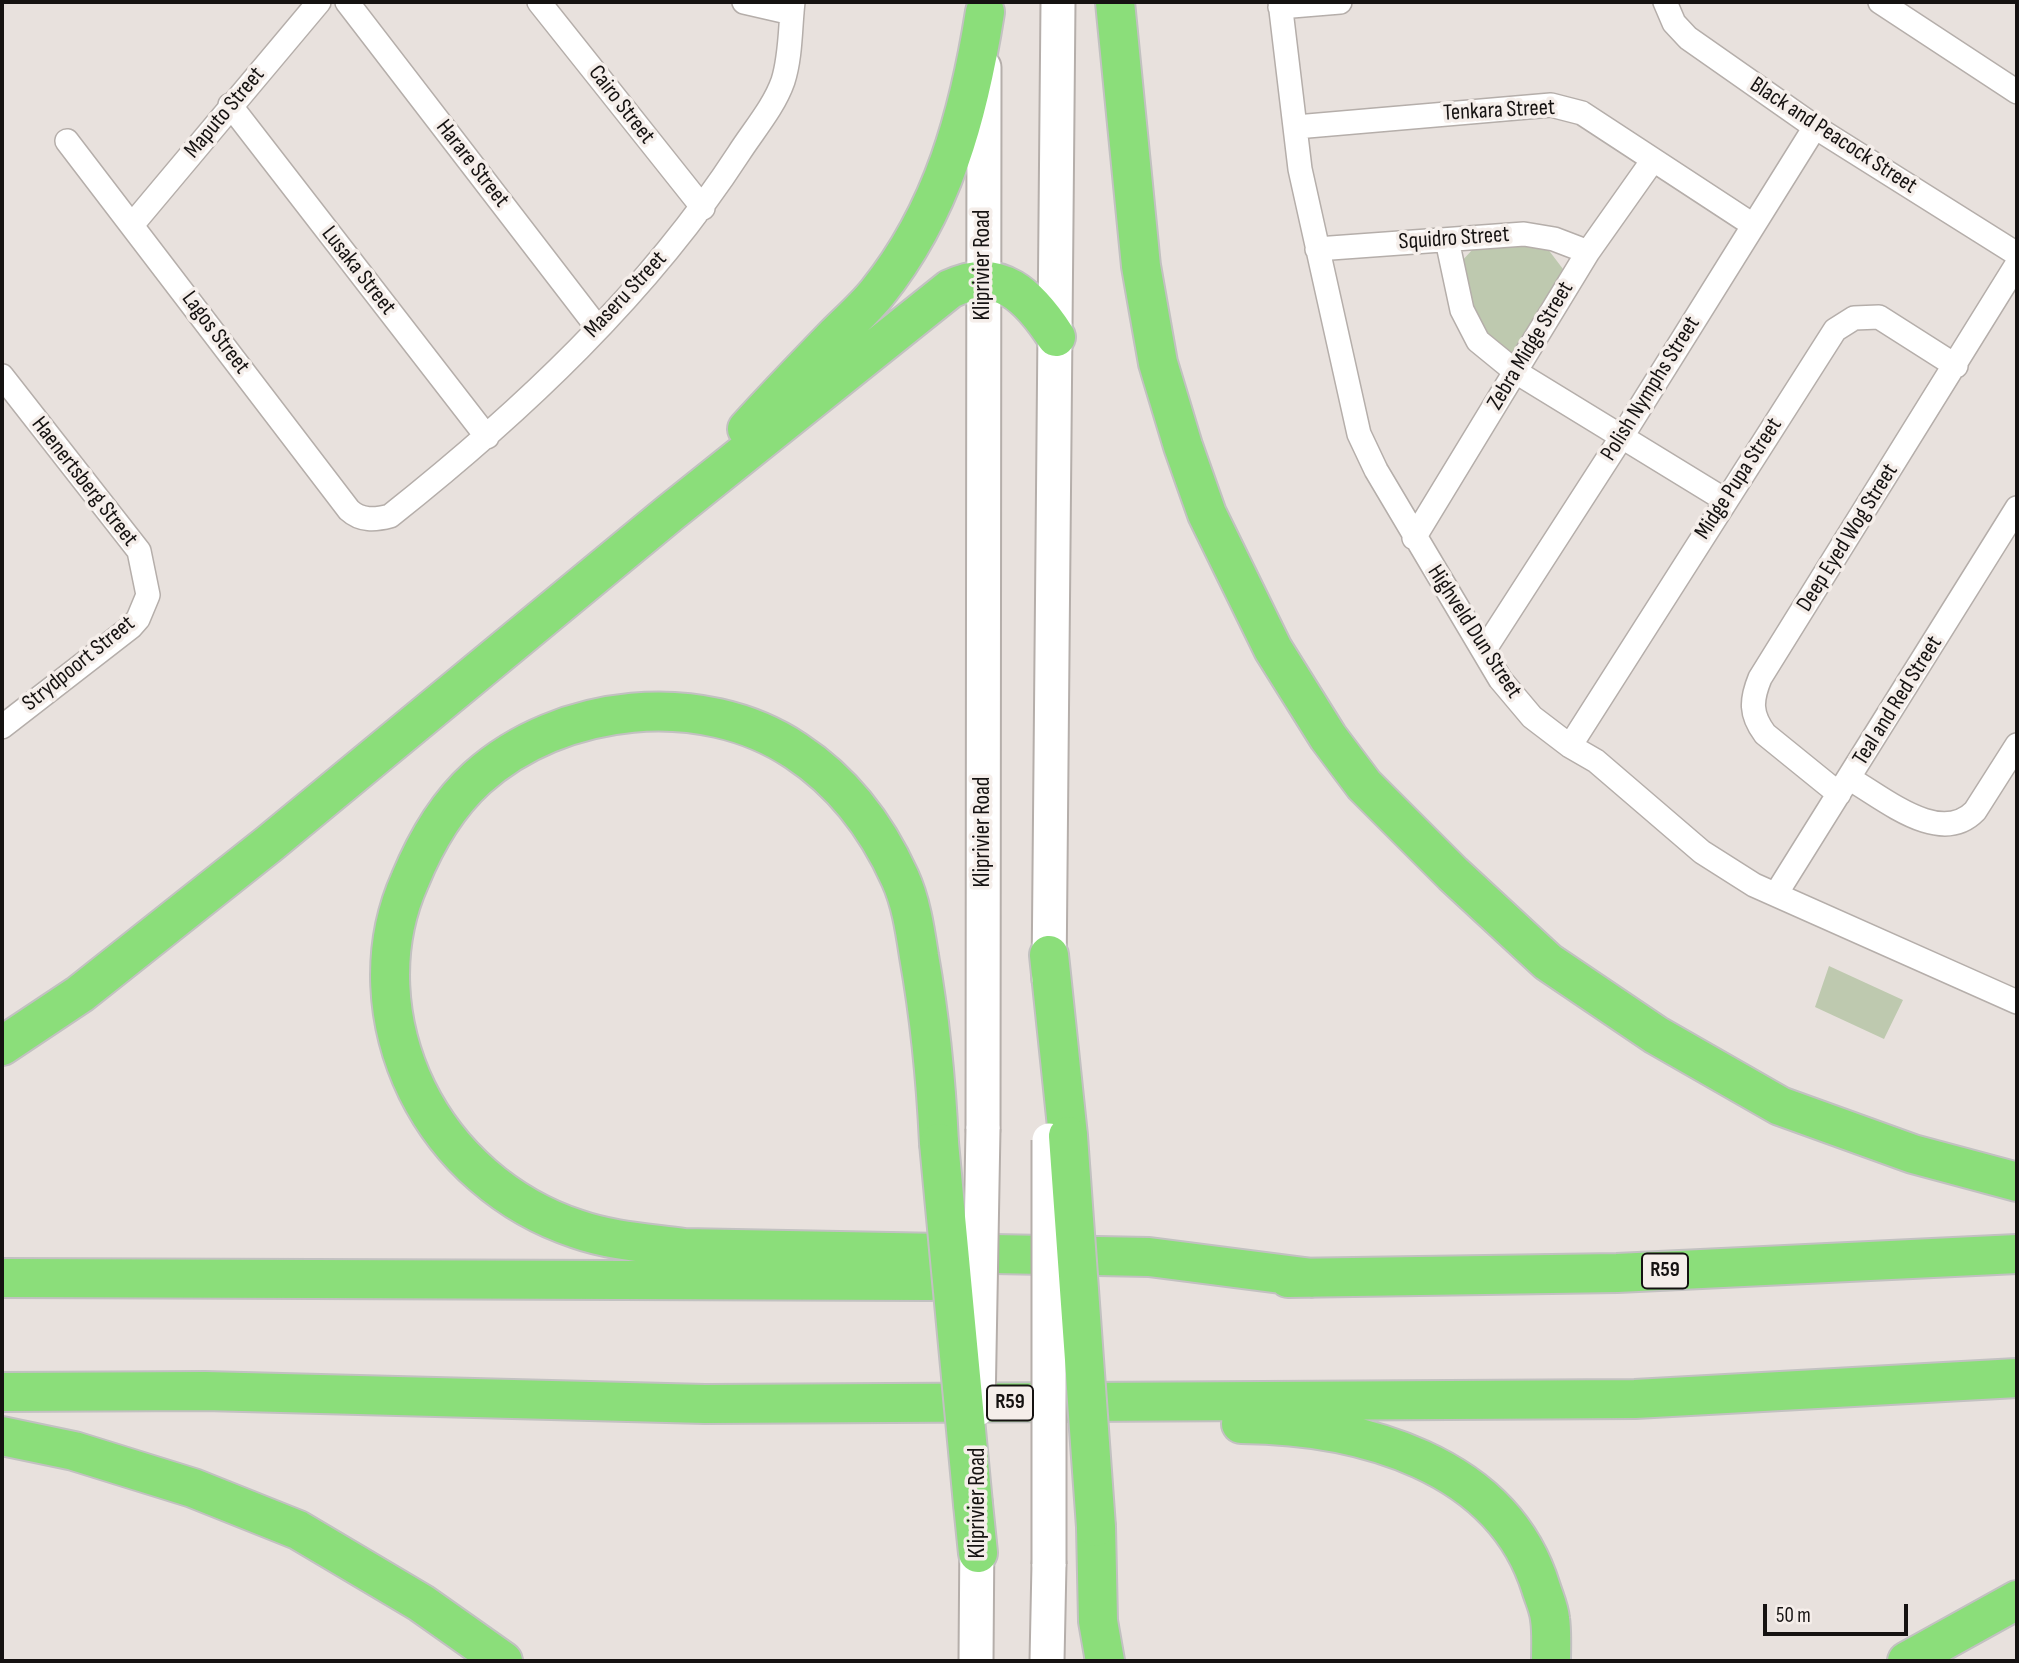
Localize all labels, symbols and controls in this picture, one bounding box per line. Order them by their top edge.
street label: Cairo Street [582,60,660,150]
street label: Maputo Street [179,62,271,164]
street label: Black and Peacock Street [1744,72,1922,200]
street label: Tenkara Street [1442,94,1556,128]
street label: Harare Street [429,115,515,213]
street label: Kliprivier Road [969,210,997,320]
street label: Lusaka Street [315,221,401,321]
street label: Squidro Street [1398,221,1510,257]
street label: Maseru Street [579,246,673,344]
street label: Zebra Midge Street [1482,277,1580,415]
street label: Lagos Street [175,286,255,380]
street label: Polish Nymphs Street [1596,312,1706,466]
street label: Haenertsberg Street [25,412,143,552]
street label: Midge Pupa Street [1689,413,1789,545]
street label: Deep Eyed Wog Street [1791,459,1905,617]
street label: Highveld Dun Street [1421,560,1527,704]
street label: Strydpoort Street [17,610,141,718]
street label: Teal and Red Street [1847,631,1949,771]
street label: Kliprivier Road [969,777,997,887]
road number: R59 [1642,1254,1688,1288]
road number: R59 [987,1386,1033,1420]
street label: Kliprivier Road [964,1448,992,1558]
scale bar [1767,1590,1912,1634]
text: 50 m [1776,1603,1811,1628]

